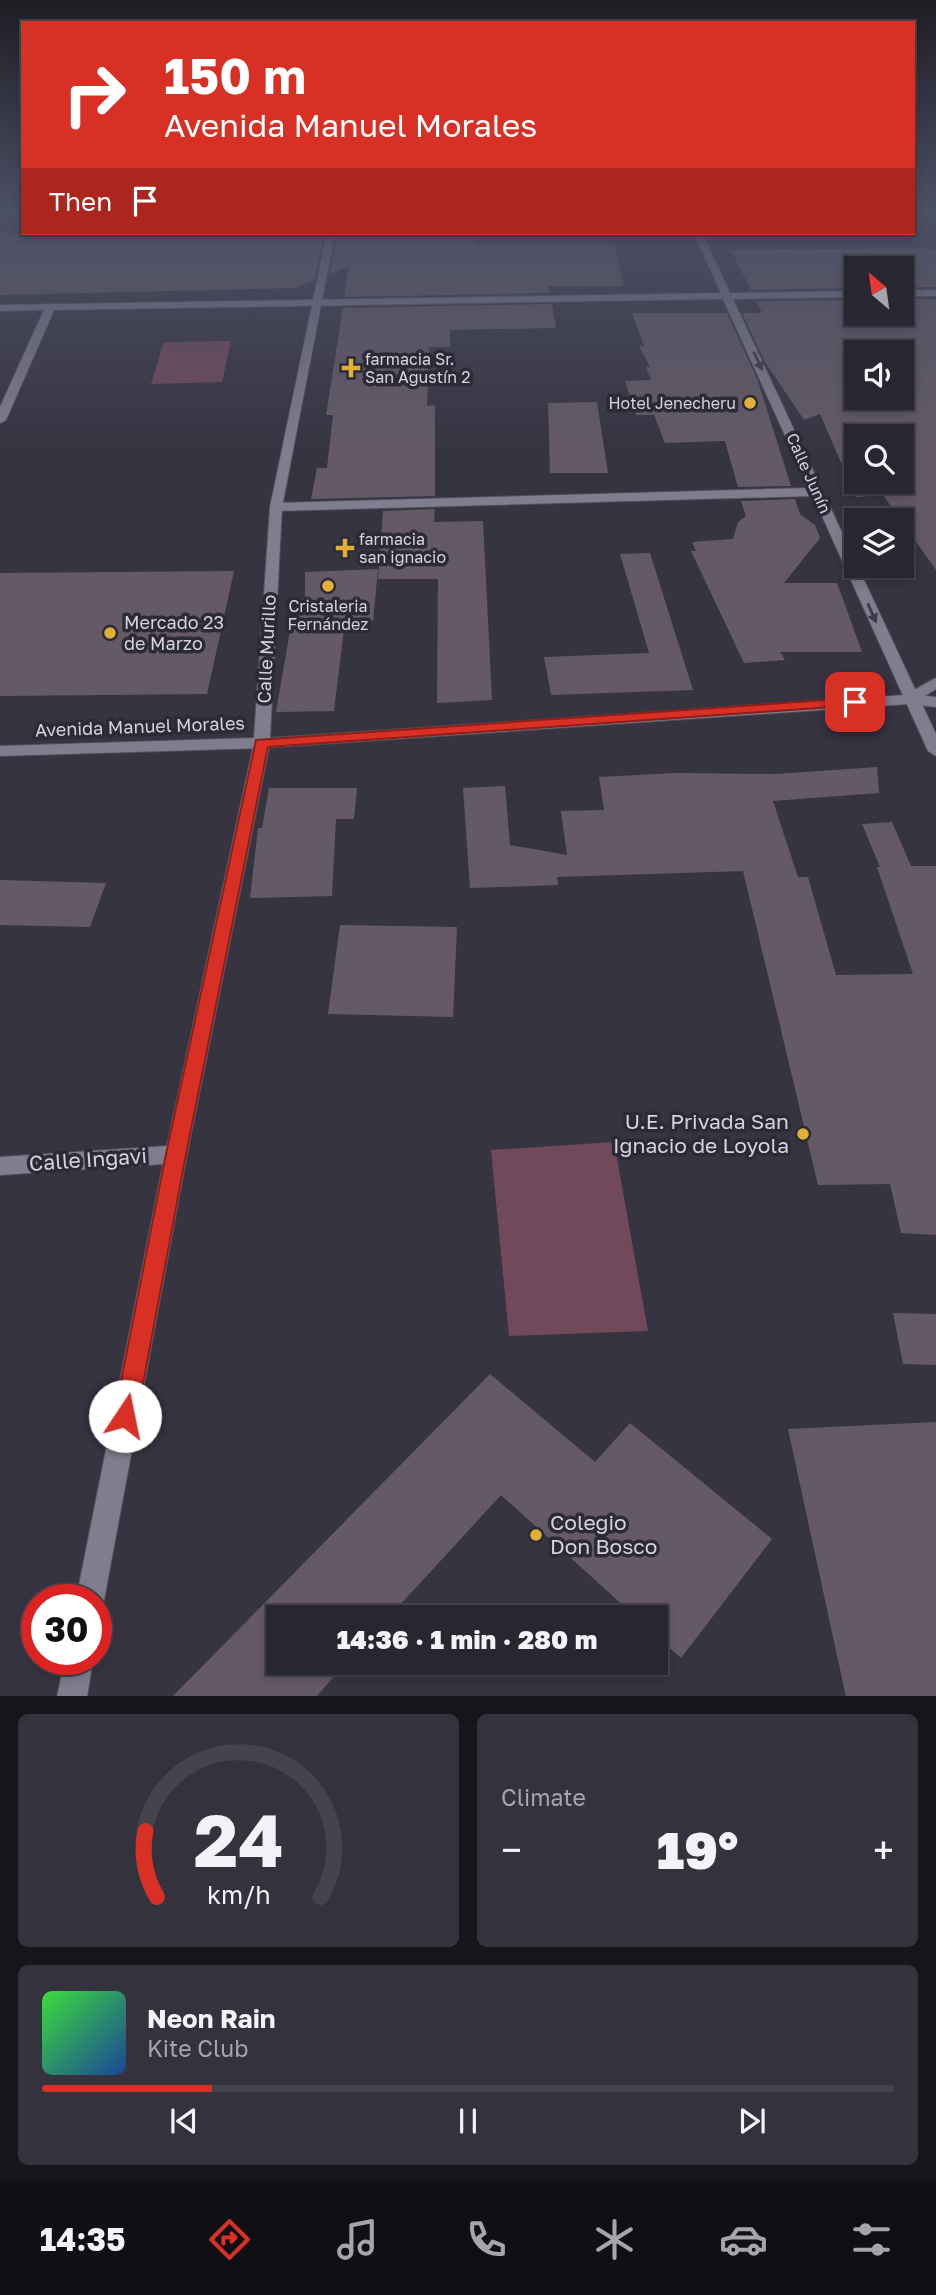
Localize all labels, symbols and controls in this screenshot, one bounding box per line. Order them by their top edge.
text: 150 m [164,46,306,105]
icon: right [49,49,140,140]
text: Avenida Manuel Morales [164,106,537,144]
icon: arrive [126,182,164,220]
text: Then [49,186,112,217]
north arrow [844,256,914,326]
map controls [844,256,914,578]
button: sound [844,340,914,410]
place label: farmacia Sr. San Agustín 2 [365,349,471,387]
one-way arrow [753,351,764,371]
marker: farmacia Sr. San Agustín 2 [343,360,359,376]
place label: Hotel Jenecheru [608,393,736,413]
marker: Hotel Jenecheru [742,395,758,411]
button: search [844,424,914,494]
street label: Calle Junín [782,430,836,516]
button: layers [844,508,914,578]
place label: farmacia san ignacio [359,529,446,567]
marker: farmacia san ignacio [337,540,353,556]
marker: Cristaleria Fernández [320,578,336,594]
street label: Calle Murillo [252,594,280,704]
place label: Cristaleria Fernández [288,596,368,634]
one-way arrow [867,603,878,624]
place label: Mercado 23 de Marzo [124,611,224,654]
marker: Mercado 23 de Marzo [102,625,118,641]
pin [825,672,885,732]
icon: arrive [836,683,874,721]
street label: Avenida Manuel Morales [35,711,245,741]
place label: U.E. Privada San Ignacio de Loyola [613,1108,789,1158]
marker: U.E. Privada San Ignacio de Loyola [795,1126,811,1142]
street label: Calle Ingavi [28,1142,148,1176]
position arrow [88,1379,162,1453]
place label: Colegio Don Bosco [550,1509,657,1559]
marker: Colegio Don Bosco [528,1527,544,1543]
speed limit sign: 30 [21,1584,112,1675]
text: 14:36 · 1 min · 280 m [337,1624,597,1655]
text: Climate [501,1783,586,1811]
text: 24 [194,1796,283,1883]
text: 19° [657,1818,738,1880]
text: − [501,1827,522,1872]
text: + [873,1827,894,1872]
text: km/h [207,1878,270,1909]
text: Neon Rain [147,2003,276,2034]
text: Kite Club [147,2034,248,2062]
icon: previous [165,2102,203,2140]
icon: pause [449,2102,487,2140]
icon: next [733,2102,771,2140]
icon: directions [205,2215,254,2264]
icon: music [333,2215,382,2264]
icon: phone [462,2215,511,2264]
icon: climate [590,2215,639,2264]
icon: car [719,2215,768,2264]
icon: filters [847,2215,896,2264]
text: 14:35 [40,2220,125,2258]

